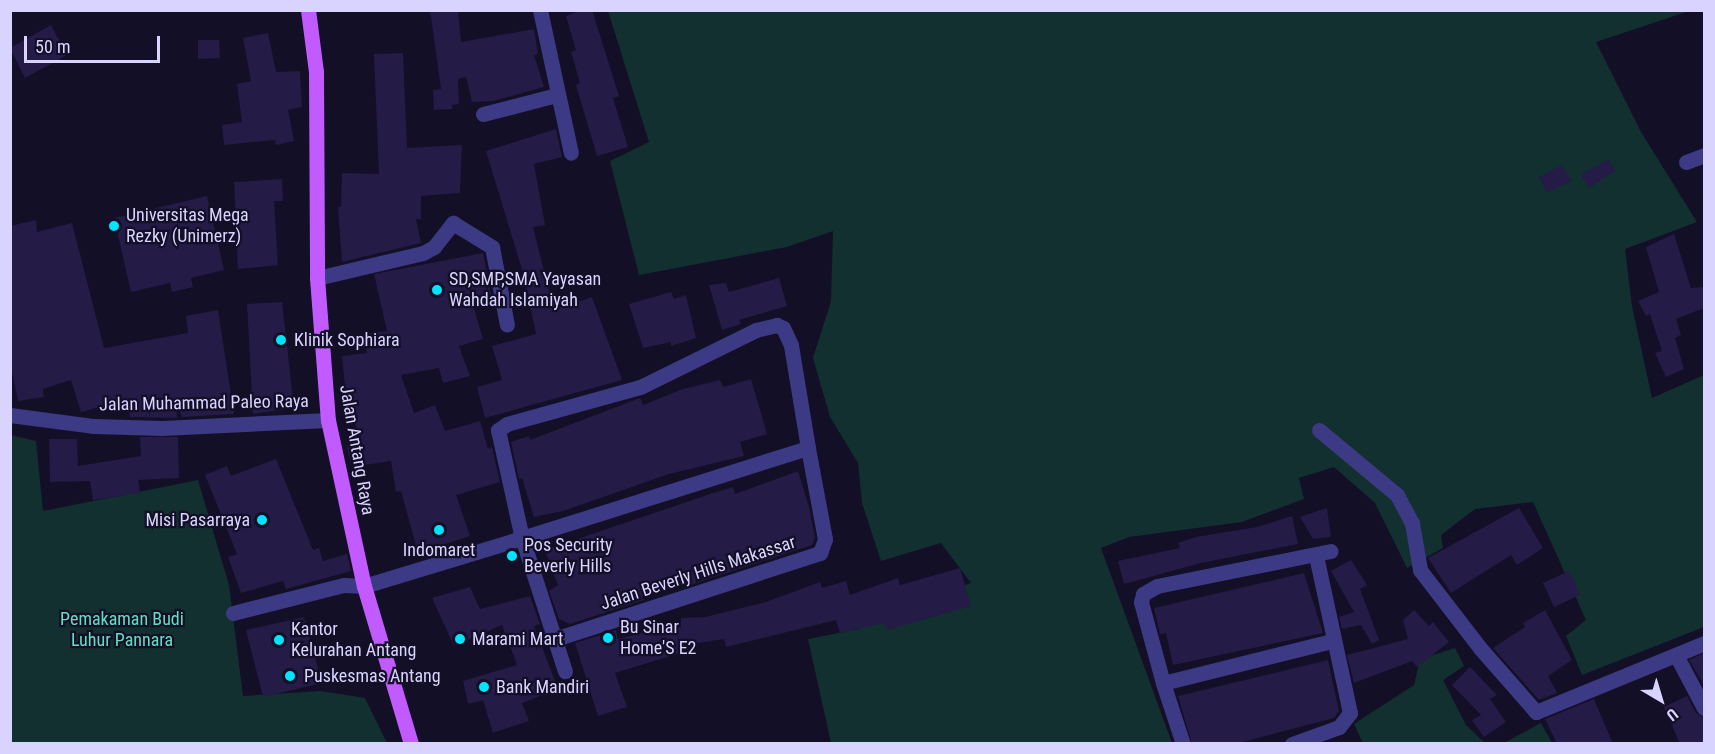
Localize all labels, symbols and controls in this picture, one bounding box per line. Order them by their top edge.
scale bar [27,24,164,62]
text: 50 m [35,36,70,57]
place label: Universitas Mega Rezky (Unimerz) [126,205,249,248]
marker: Universitas Mega Rezky (Unimerz) [107,219,121,233]
place label: SD,SMP,SMA Yayasan Wahdah Islamiyah [449,269,601,312]
marker: SD,SMP,SMA Yayasan Wahdah Islamiyah [430,283,444,297]
place label: Klinik Sophiara [294,329,400,351]
marker: Klinik Sophiara [272,331,290,349]
street label: Jalan Antang Raya [335,383,379,517]
street label: Jalan Muhammad Paleo Raya [99,390,309,416]
place label: Misi Pasarraya [145,509,250,531]
marker: Misi Pasarraya [255,513,269,527]
marker: Indomaret [432,523,446,537]
street label: Jalan Beverly Hills Makassar [598,531,798,615]
place label: Pos Security Beverly Hills [524,535,612,578]
place label: Indomaret [403,539,475,561]
marker: Pos Security Beverly Hills [505,549,519,563]
park label: Pemakaman Budi Luhur Pannara [60,609,184,652]
place label: Bu Sinar Home'S E2 [620,617,697,660]
place label: Kantor Kelurahan Antang [291,619,416,662]
place label: Marami Mart [472,628,563,650]
marker: Bu Sinar Home'S E2 [601,631,615,645]
marker: Marami Mart [453,632,467,646]
marker: Kantor Kelurahan Antang [272,633,286,647]
place label: Puskesmas Antang [304,665,441,687]
marker: Puskesmas Antang [281,667,299,685]
north arrow [1631,670,1691,730]
place label: Bank Mandiri [496,676,589,698]
marker: Bank Mandiri [477,680,491,694]
text: U [1663,704,1682,725]

